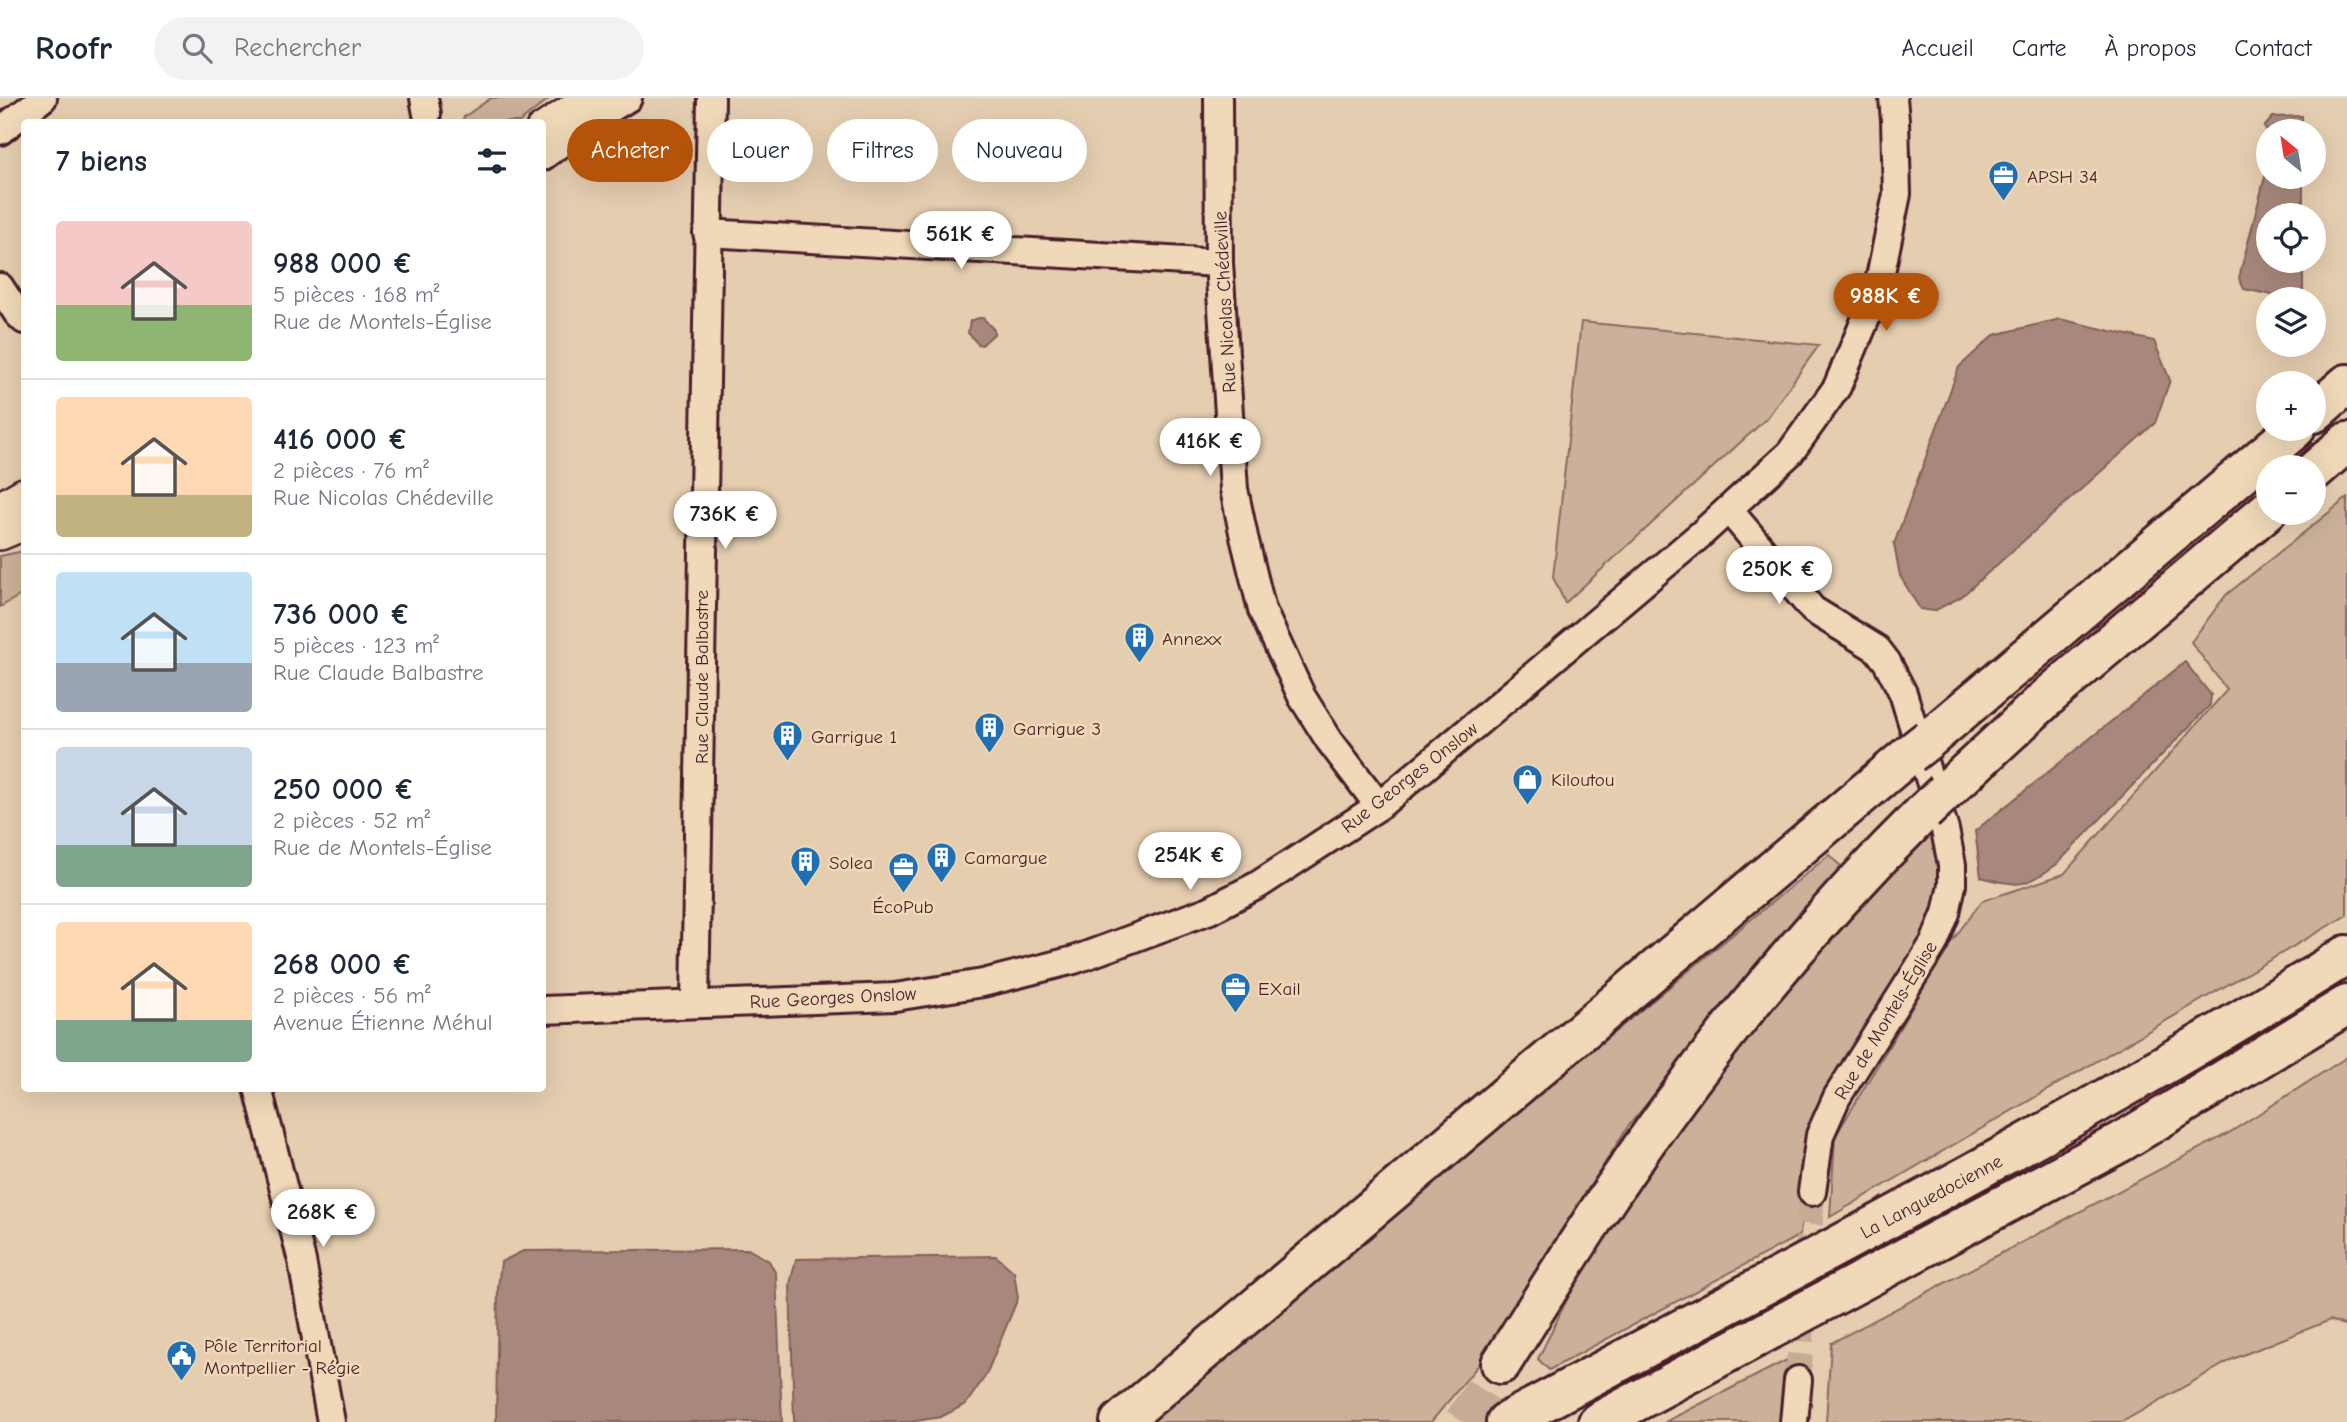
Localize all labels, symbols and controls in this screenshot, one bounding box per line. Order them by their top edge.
search box [154,17,644,80]
text: Roofr [35,29,112,67]
icon: search [178,29,216,67]
text: Rechercher [234,33,361,63]
text: Accueil [1902,34,1974,62]
text: Carte [2012,34,2067,62]
text: À propos [2105,34,2196,62]
text: Contact [2234,34,2312,62]
chip: Acheter [567,119,693,182]
chip: Louer [707,119,813,182]
chip: Filtres [827,119,938,182]
chip: Nouveau [952,119,1087,182]
north arrow [2256,119,2326,189]
map controls [2256,119,2326,525]
icon: filters [473,142,511,180]
text: 7 biens [56,144,147,179]
office icon: APSH 34 [1987,159,2021,203]
place label: APSH 34 [2027,166,2098,188]
button: locate [2256,203,2326,273]
street label: Rue Nicolas Chédeville [1209,210,1241,394]
pin: 561K € [904,212,1018,271]
text: 561K € [926,220,996,247]
text: 988 000 € [273,246,413,281]
icon: home [112,249,196,333]
pin: 988K € [1829,274,1943,333]
text: 5 pièces · 168 m² [273,281,440,308]
text: 988K € [1850,282,1922,309]
button: layers [2256,287,2326,357]
text: Rue de Montels-Église [273,308,492,335]
button: + [2256,371,2326,441]
pin: 416K € [1153,418,1267,478]
text: 416 000 € [273,422,408,457]
icon: home [112,425,196,509]
text: 416K € [1176,427,1244,454]
button: − [2256,455,2326,525]
text: 2 pièces · 76 m² [273,457,429,484]
text: Rue Nicolas Chédeville [273,484,494,511]
pin: 736K € [668,491,782,551]
text: 736K € [690,500,760,527]
pin: 250K € [1722,546,1836,606]
text: 250K € [1742,555,1816,582]
street label: Rue Claude Balbastre [691,590,713,764]
text: 736 000 € [273,597,411,632]
icon: home [112,600,196,684]
building icon: Annexx [1122,621,1156,665]
place label: Annexx [1162,628,1223,650]
text: 5 pièces · 123 m² [273,632,439,659]
text: Rue Claude Balbastre [273,659,484,686]
building icon: Garrigue 3 [973,711,1007,755]
street label: Rue Georges Onslow [1337,717,1483,838]
place label: Garrigue 3 [1013,718,1101,740]
building icon: Garrigue 1 [771,719,805,763]
place label: Garrigue 1 [811,726,897,748]
shop icon: Kiloutou [1511,762,1545,806]
place label: Kiloutou [1551,769,1615,791]
text: 250 000 € [273,772,415,807]
icon: home [112,775,196,859]
text: 2 pièces · 52 m² [273,807,430,834]
pin: 254K € [1133,832,1247,892]
text: Rue de Montels-Église [273,834,492,861]
building icon: Camargue [924,840,958,884]
text: 254K € [1154,841,1226,868]
building icon: Solea [789,845,823,889]
place label: Camargue [964,847,1047,869]
office icon: ÉcoPub [886,850,920,894]
place label: Solea [829,852,873,874]
place label: ÉcoPub [872,896,934,918]
street label: Rue de Montels-Église [1830,937,1942,1104]
text: 268 000 € [273,947,413,982]
icon: home [112,950,196,1034]
office icon: EXail [1218,971,1252,1015]
place label: EXail [1258,978,1301,1000]
text: 2 pièces · 56 m² [273,982,431,1009]
street label: Rue Georges Onslow [749,983,918,1013]
text: Avenue Étienne Méhul [273,1009,492,1036]
street label: La Languedocienne [1857,1150,2006,1244]
pin: 268K € [266,1190,380,1249]
text: 268K € [287,1198,359,1225]
place label: Pôle Territorial Montpellier - Régie [204,1335,360,1379]
public building icon: Pôle Territorial Montpellier - Régie [164,1339,198,1383]

